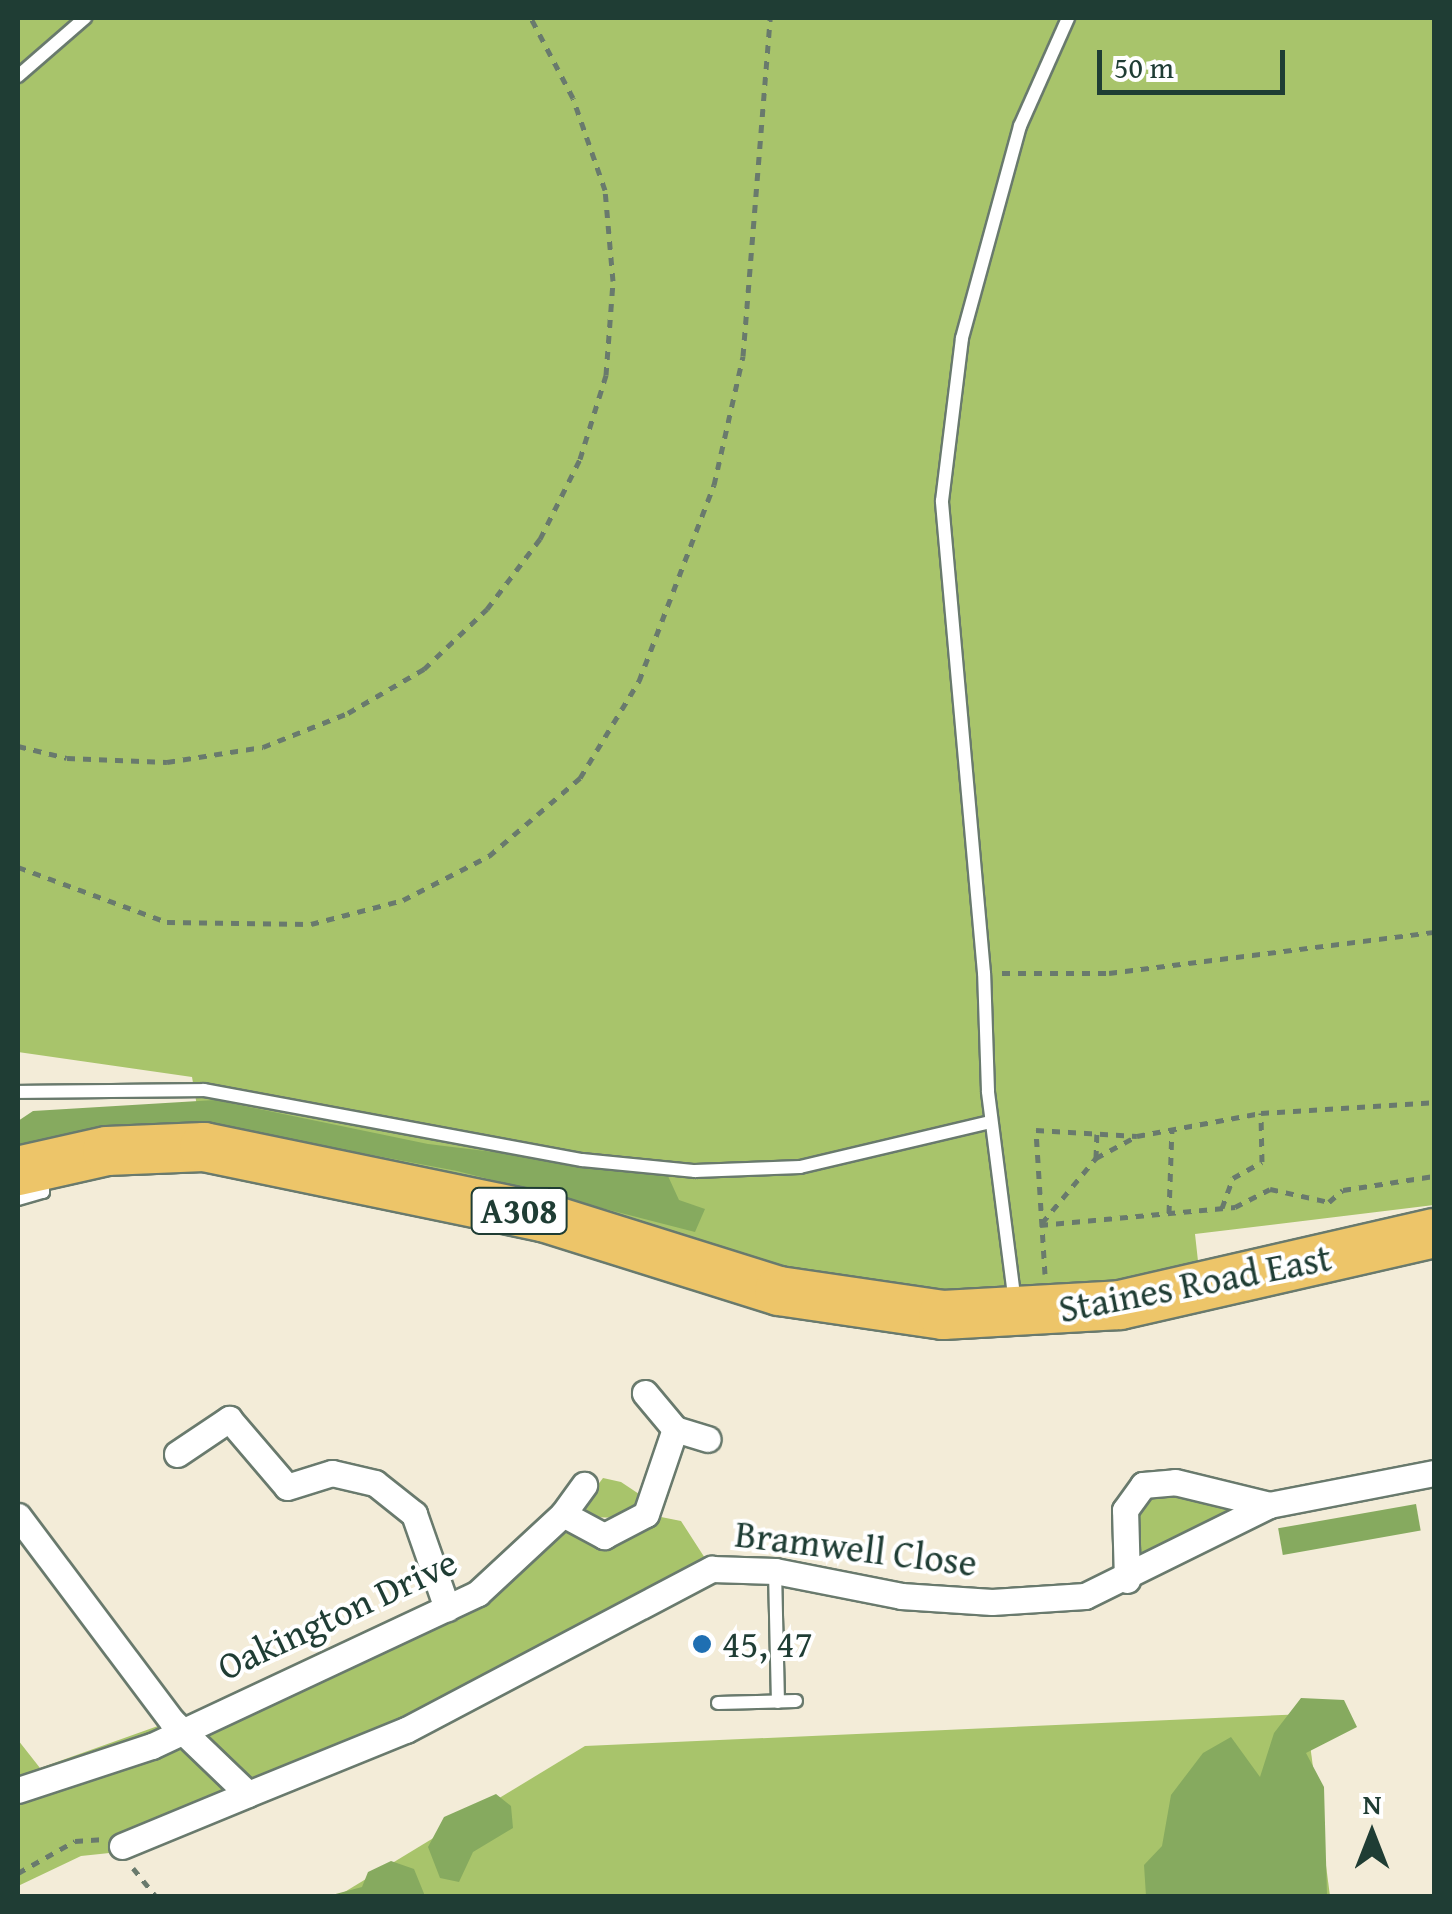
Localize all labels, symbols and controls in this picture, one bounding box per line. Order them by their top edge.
scale bar [1102,30,1290,92]
text: 50 m [1114,45,1174,89]
road number: A308 [469,1181,569,1241]
street label: Staines Road East [1055,1234,1335,1332]
street label: Bramwell Close [733,1511,979,1585]
street label: Oakington Drive [210,1539,464,1689]
place label: 45, 47 [722,1621,813,1667]
marker: 45, 47 [691,1633,713,1655]
text: N [1363,1783,1381,1824]
north arrow [1322,1784,1422,1884]

